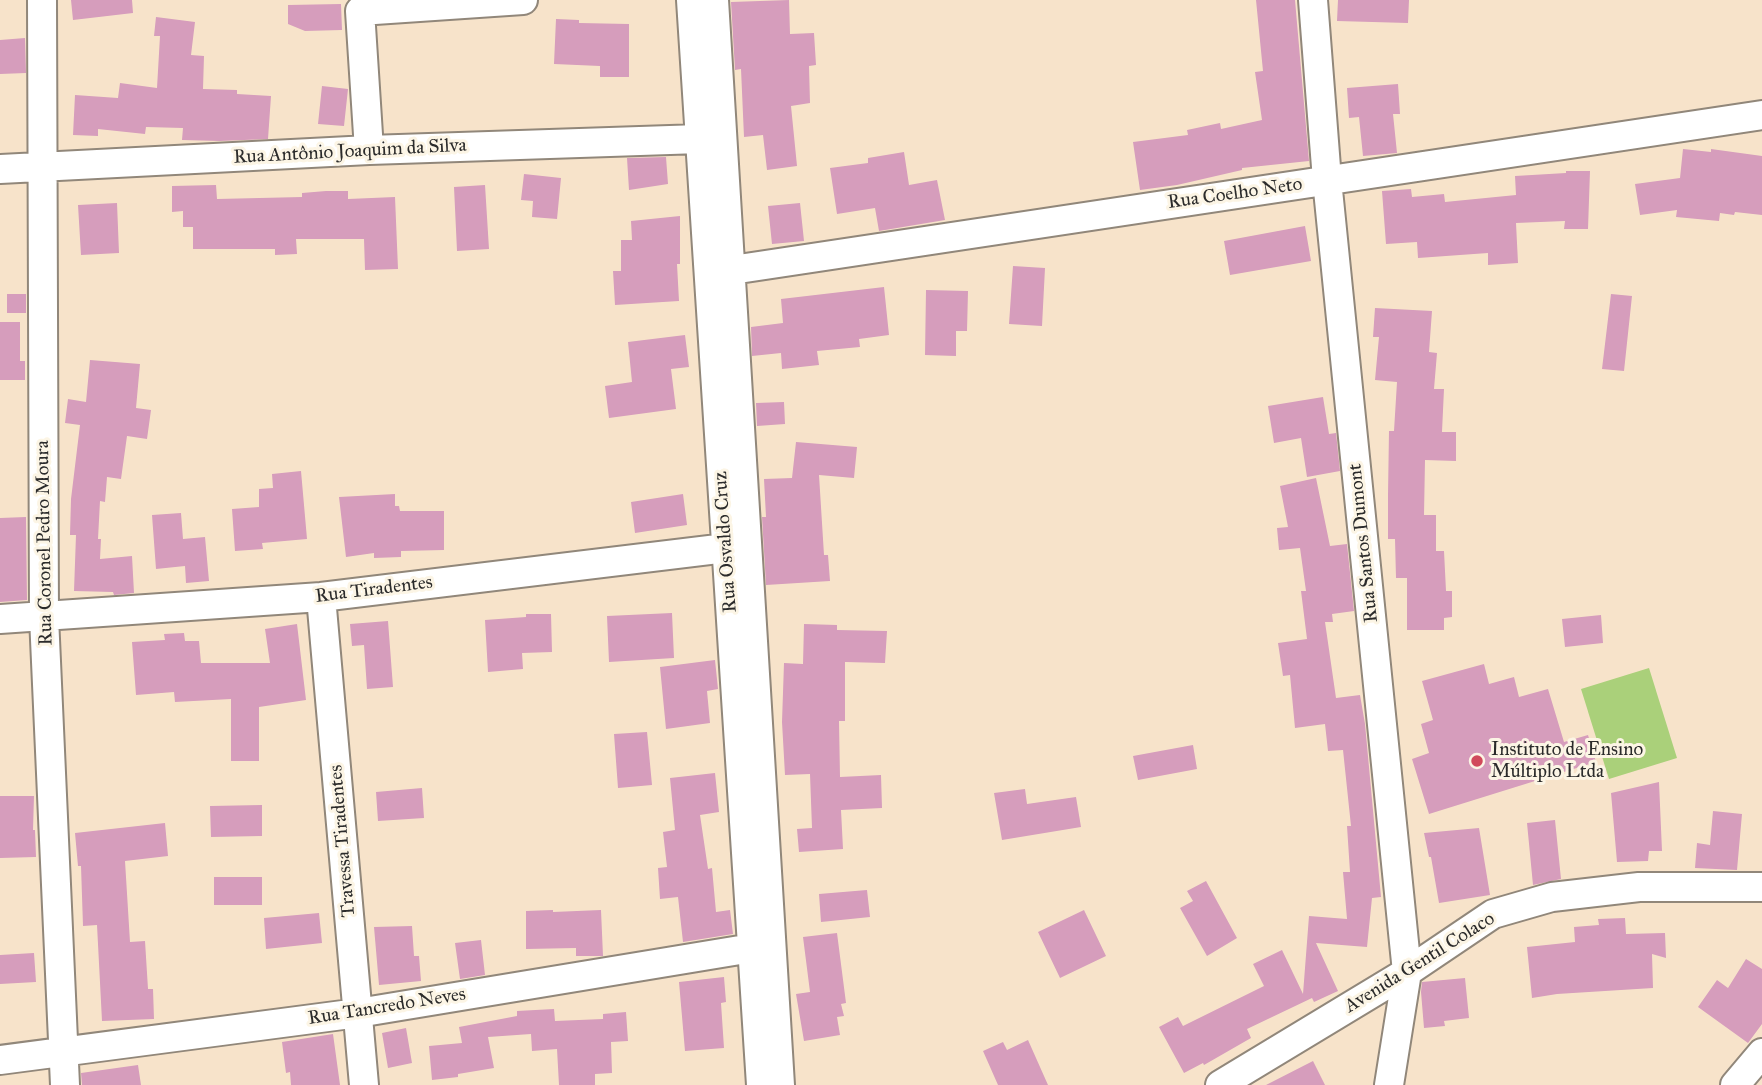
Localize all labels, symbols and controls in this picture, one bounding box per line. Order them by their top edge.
street label: Rua Antônio Joaquim da Silva [233,135,467,169]
street label: Rua Coelho Neto [1166,173,1304,215]
street label: Rua Coronel Pedro Moura [32,440,58,646]
street label: Rua Santos Dumont [1344,462,1384,624]
street label: Rua Osvaldo Cruz [710,471,742,613]
street label: Rua Tiradentes [314,571,434,609]
place label: Instituto de Ensino Múltiplo Ltda [1491,739,1643,783]
marker: Instituto de Ensino Múltiplo Ltda [1469,753,1485,769]
street label: Travessa Tiradentes [325,764,361,918]
street label: Avenida Gentil Colaco [1341,908,1499,1018]
street label: Rua Tancredo Neves [307,983,467,1031]

